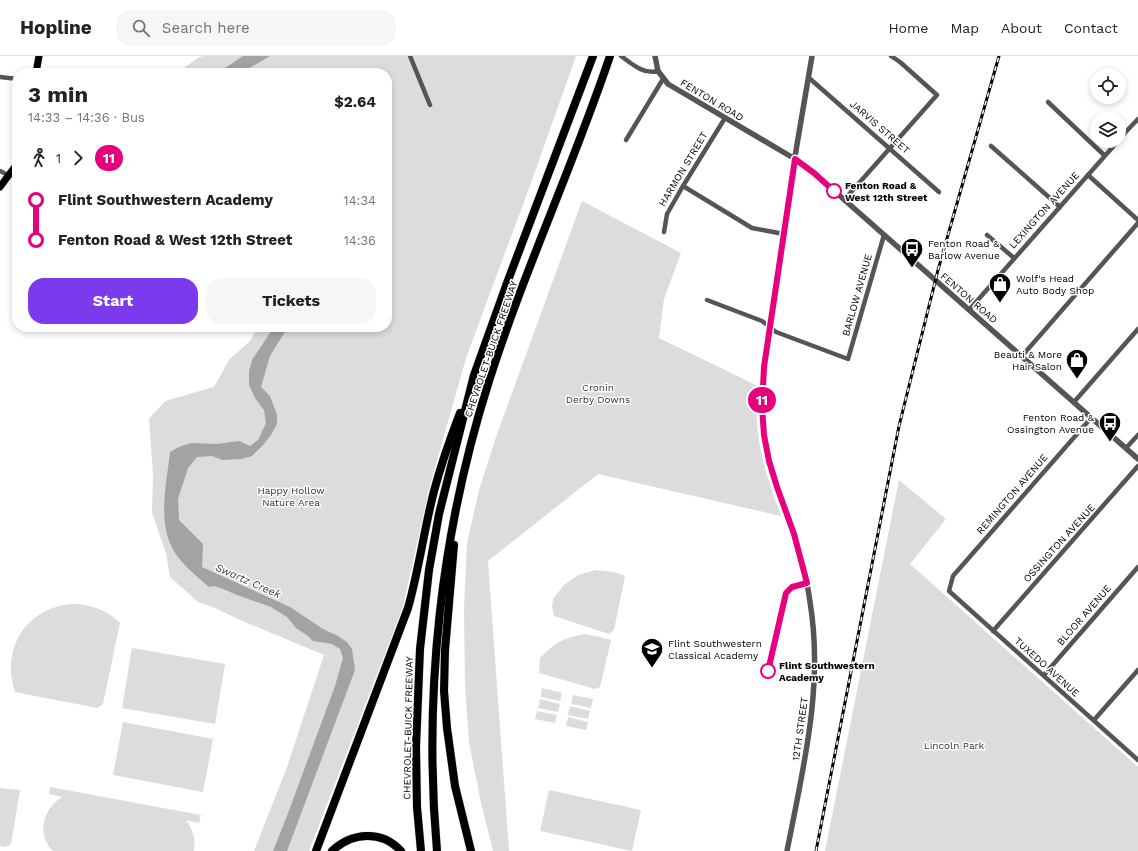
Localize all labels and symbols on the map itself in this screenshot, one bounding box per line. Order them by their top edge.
street label: FENTON ROAD [679,77,745,123]
street label: JARVIS STREET [848,98,912,156]
street label: HARMON STREET [656,130,710,208]
street label: LEXINGTON AVENUE [1007,169,1081,251]
place label: Fenton Road & West 12th Street [845,180,928,203]
marker: Fenton Road & West 12th Street [826,183,842,199]
bus stop icon: Fenton Road & Barlow Avenue [899,236,925,269]
place label: Fenton Road & Barlow Avenue [928,238,1000,261]
street label: BARLOW AVENUE [840,253,874,337]
street label: FENTON ROAD [938,270,1000,326]
shop icon: Wolf's Head Auto Body Shop [987,271,1013,304]
place label: Wolf's Head Auto Body Shop [1016,273,1094,296]
street label: CHEVROLET-BUICK FREEWAY [462,279,520,419]
shop icon: Beauti & More Hair Salon [1064,347,1090,380]
place label: Beauti & More Hair Salon [994,349,1062,372]
park label: Cronin Derby Downs [566,382,630,405]
line badge: 11 [744,387,780,413]
bus stop icon: Fenton Road & Ossington Avenue [1097,410,1123,443]
place label: Fenton Road & Ossington Avenue [1007,412,1095,435]
street label: REMINGTON AVENUE [974,452,1050,536]
park label: Happy Hollow Nature Area [257,485,325,508]
street label: OSSINGTON AVENUE [1021,502,1097,584]
water label: Swartz Creek [213,561,284,602]
street label: BLOOR AVENUE [1055,583,1113,647]
street label: TUXEDO AVENUE [1013,635,1081,699]
school or university icon: Flint Southwestern Classical Academy [639,636,665,669]
place label: Flint Southwestern Classical Academy [668,638,762,661]
street label: CHEVROLET-BUICK FREEWAY [401,656,415,800]
place label: Flint Southwestern Academy [779,660,875,683]
marker: Flint Southwestern Academy [760,663,776,679]
street label: 12TH STREET [790,696,810,762]
park label: Lincoln Park [924,740,985,751]

